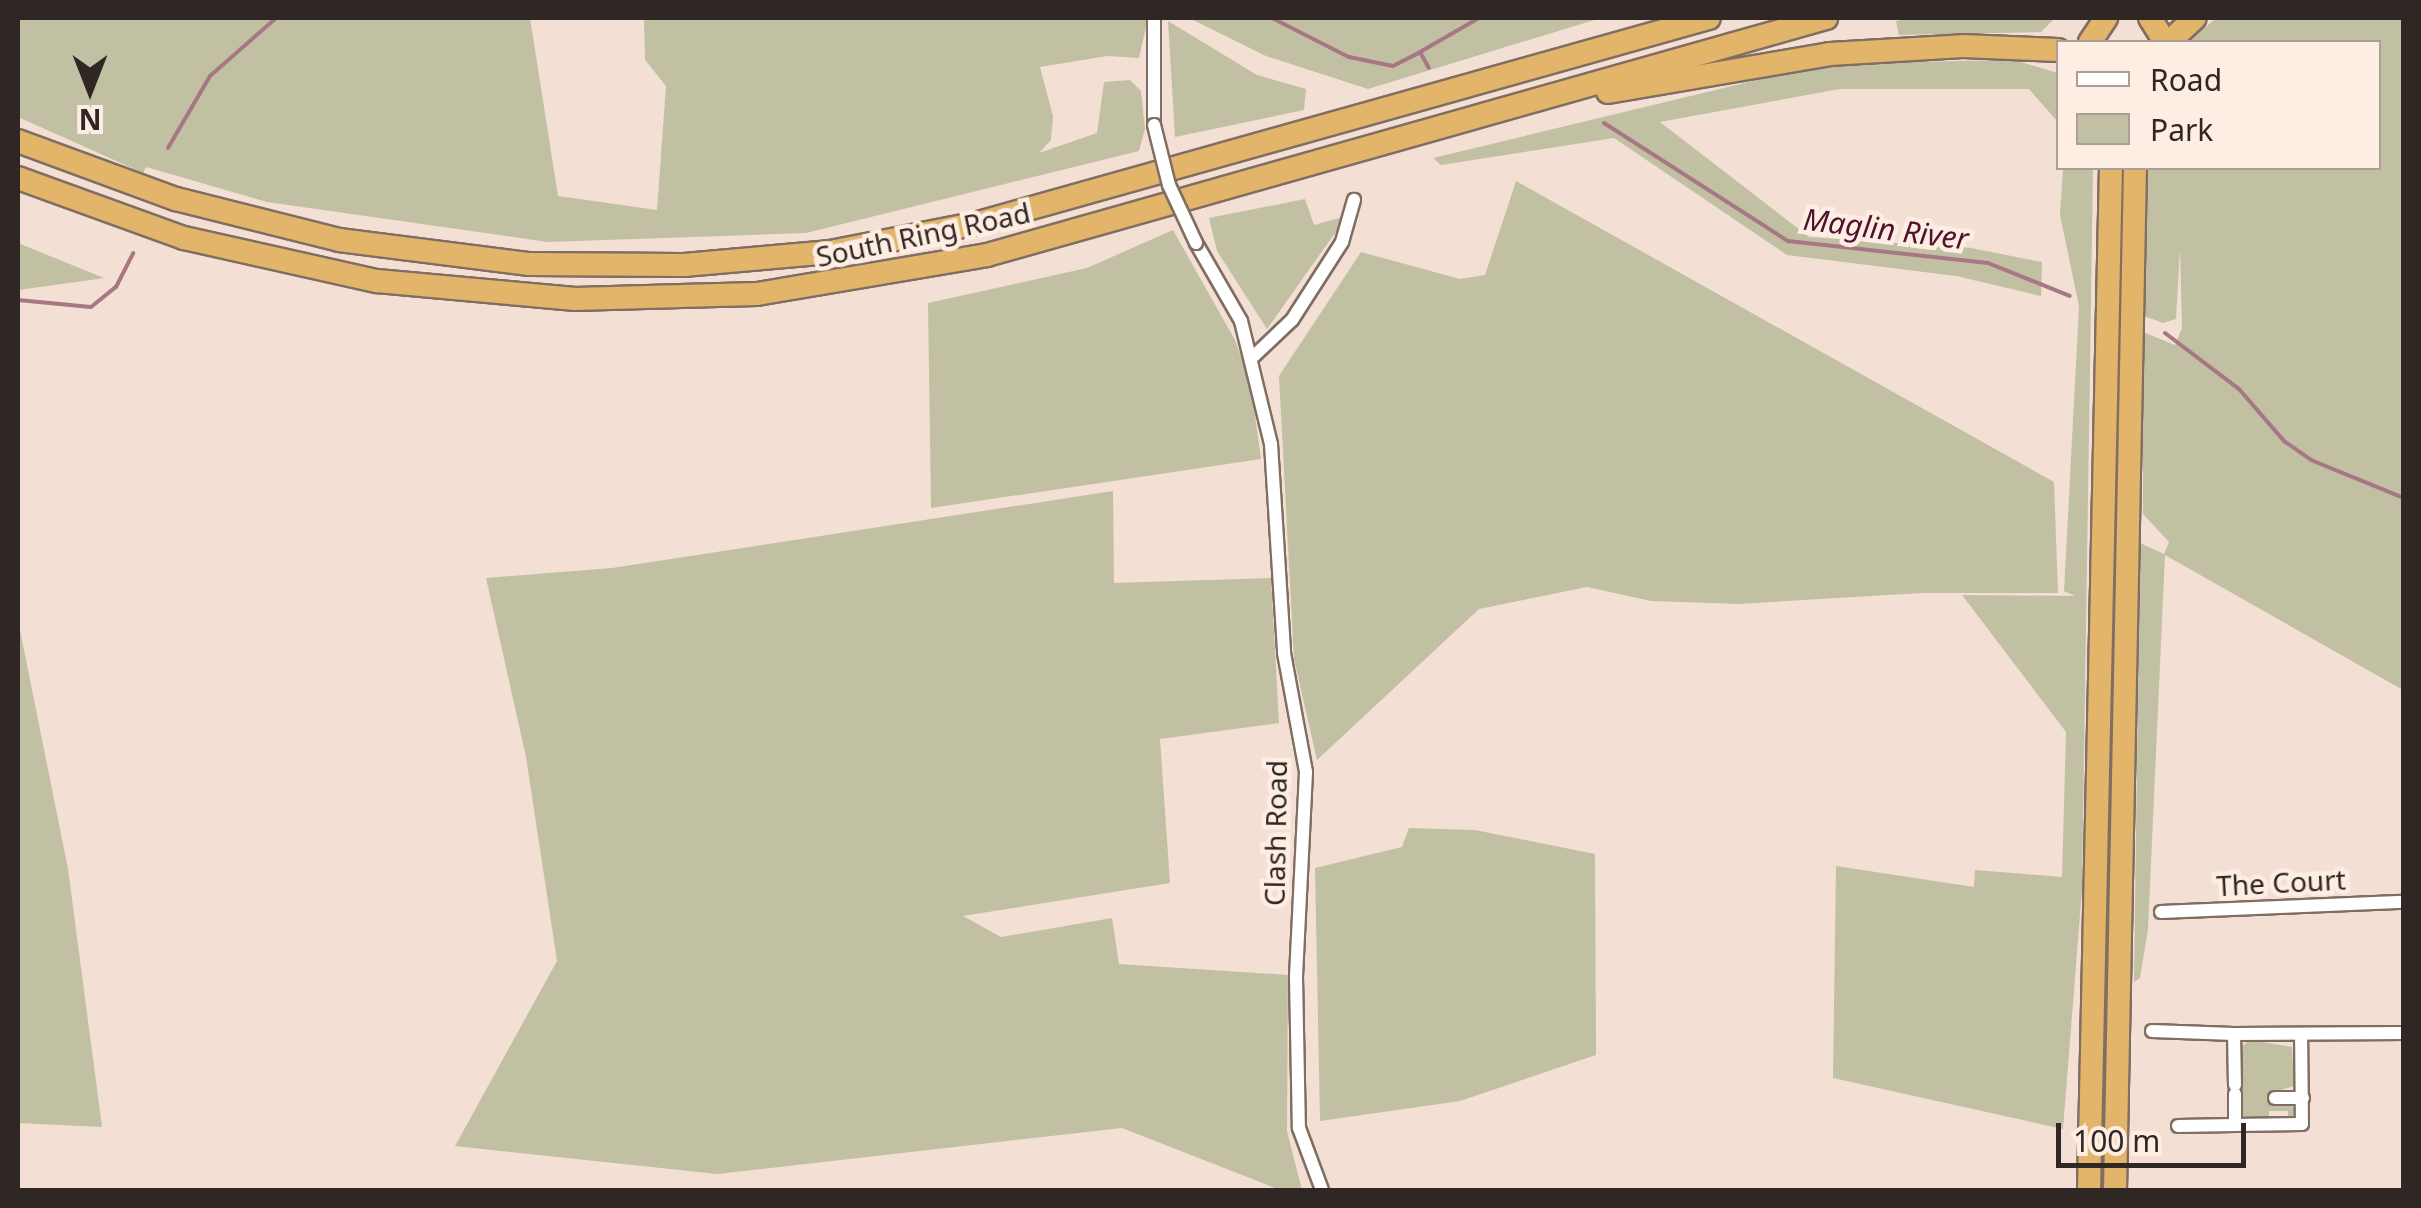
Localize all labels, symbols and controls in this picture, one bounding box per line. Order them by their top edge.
north arrow [40,40,140,140]
legend [2056,40,2381,170]
text: Road [2150,59,2222,100]
text: N [79,101,101,139]
text: Park [2150,109,2213,150]
street label: South Ring Road [813,195,1033,273]
water label: Maglin River [1801,201,1971,257]
street label: Clash Road [1257,760,1293,906]
street label: The Court [2215,862,2347,902]
scale bar [2061,1103,2251,1165]
text: 100 m [2073,1120,2160,1161]

